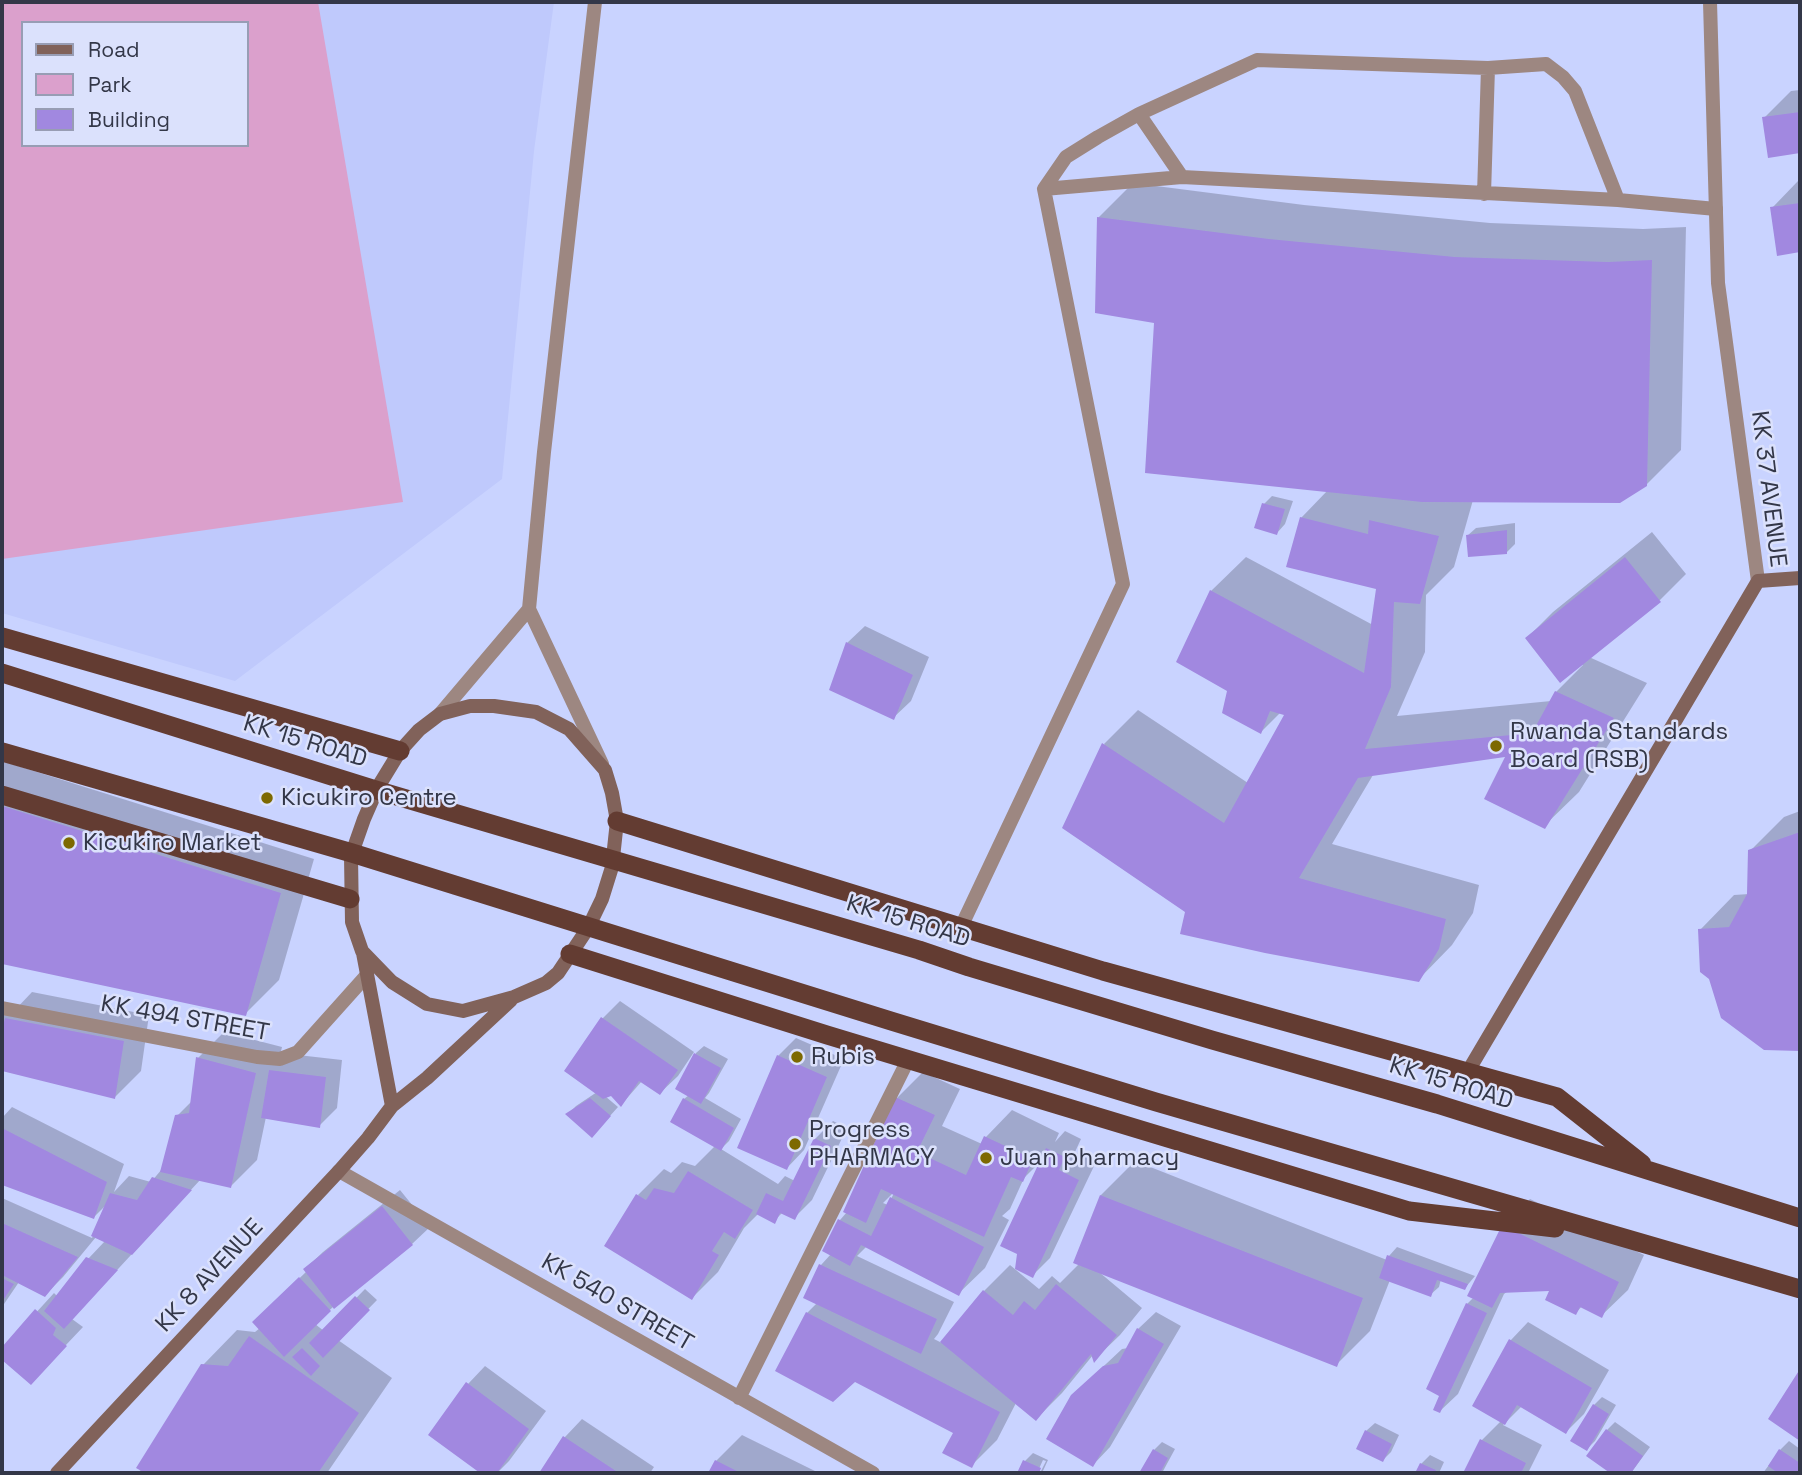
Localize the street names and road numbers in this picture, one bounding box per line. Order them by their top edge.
street label: KK 37 AVENUE [1744,409,1792,569]
street label: KK 15 ROAD [240,710,370,774]
street label: KK 15 ROAD [843,890,973,954]
street label: KK 494 STREET [98,990,272,1048]
street label: KK 15 ROAD [1386,1052,1516,1116]
street label: KK 8 AVENUE [150,1213,270,1339]
street label: KK 540 STREET [536,1248,698,1358]

